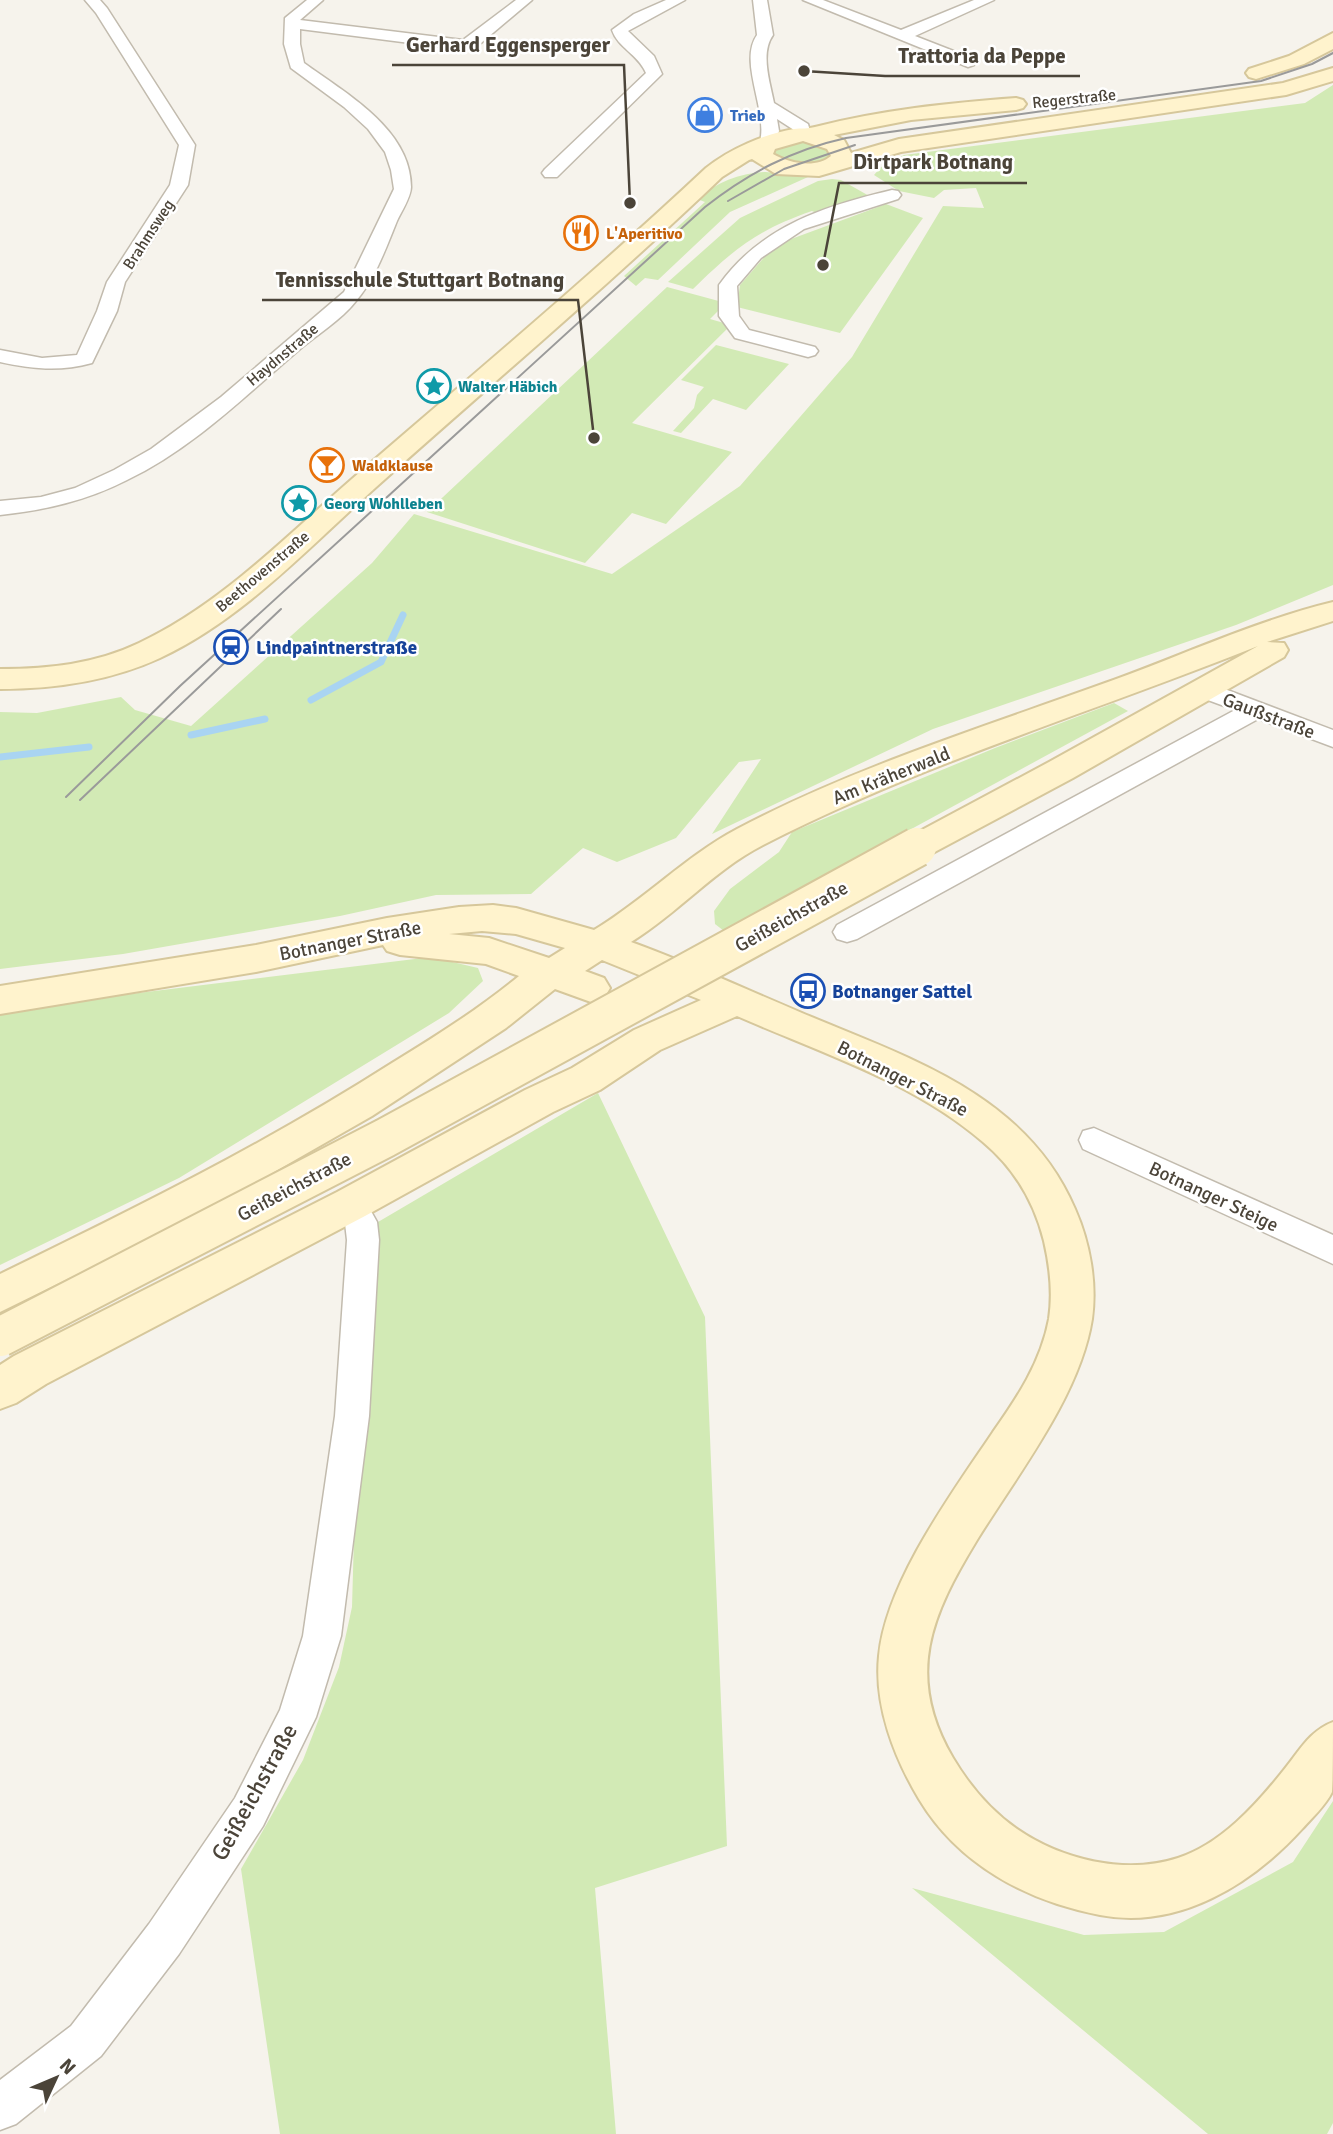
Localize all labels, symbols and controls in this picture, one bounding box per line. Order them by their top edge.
callout: Gerhard Eggensperger [392,23,624,65]
text: Gerhard Eggensperger [406,32,611,58]
callout: Trattoria da Peppe [885,34,1080,76]
text: Trattoria da Peppe [898,43,1066,69]
street label: Regerstraße [1031,85,1117,113]
shop icon: Trieb [686,96,724,134]
place label: Trieb [730,106,766,126]
callout: Dirtpark Botnang [839,141,1027,183]
text: Dirtpark Botnang [853,149,1013,175]
street label: Brahmsweg [119,196,179,273]
restaurant icon: L'Aperitivo [562,214,600,252]
place label: L'Aperitivo [606,224,683,244]
callout: Tennisschule Stuttgart Botnang [262,258,578,300]
text: Tennisschule Stuttgart Botnang [276,267,564,293]
street label: Haydnstraße [243,319,323,391]
place icon: Walter Häbich [415,367,453,405]
place label: Walter Häbich [458,377,558,397]
bar icon: Waldklause [308,446,346,484]
place label: Waldklause [352,456,433,476]
place icon: Georg Wohlleben [280,484,318,522]
place label: Georg Wohlleben [324,494,443,514]
street label: Beethovenstraße [212,527,314,617]
station icon: Lindpaintnerstraße [212,628,250,666]
place label: Lindpaintnerstraße [256,636,417,660]
street label: Gaußstraße [1219,687,1318,745]
street label: Am Kräherwald [829,741,954,810]
street label: Geißeichstraße [731,876,852,958]
street label: Botnanger Straße [277,915,423,967]
bus stop icon: Botnanger Sattel [789,972,827,1010]
place label: Botnanger Sattel [832,980,972,1004]
street label: Botnanger Straße [833,1036,972,1122]
street label: Geißeichstraße [233,1147,356,1227]
street label: Botnanger Steige [1145,1156,1282,1237]
street label: Geißeichstraße [205,1719,304,1866]
north arrow [21,2043,91,2113]
text: N [54,2054,81,2080]

